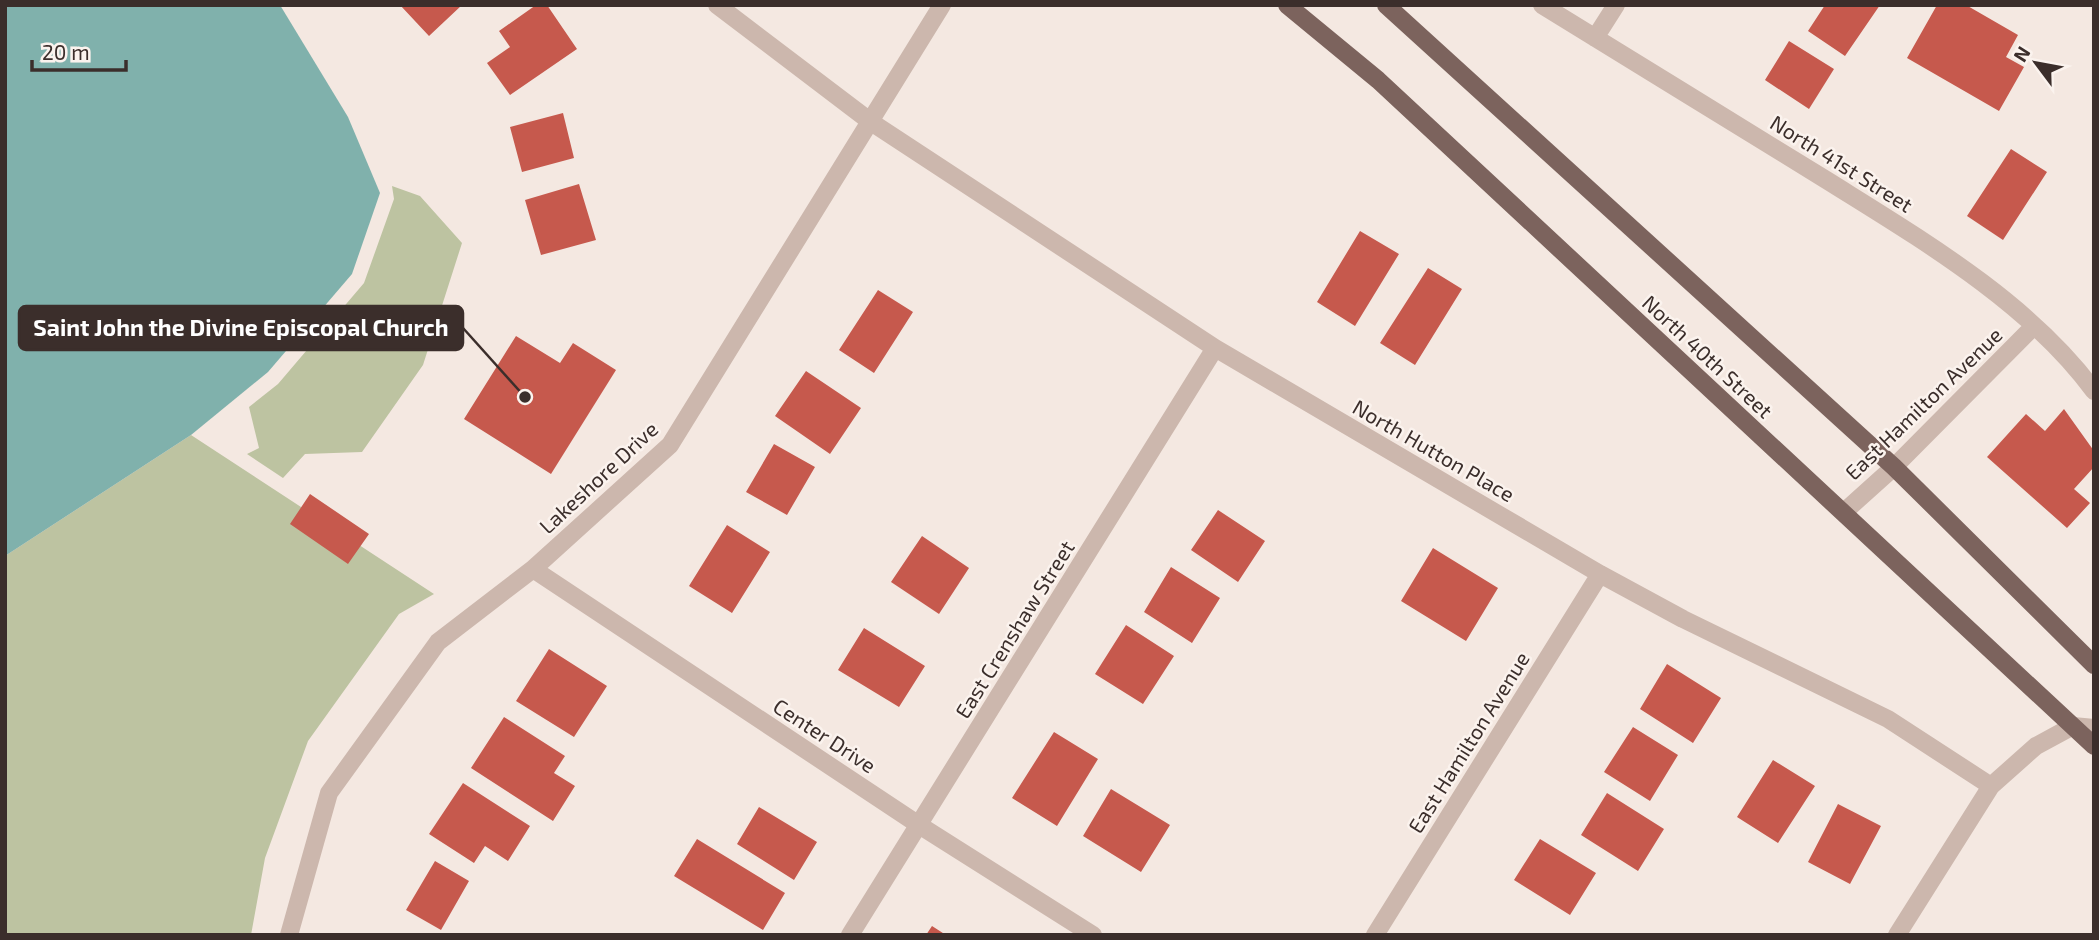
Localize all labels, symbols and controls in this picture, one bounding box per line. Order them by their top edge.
scale bar [32,28,126,72]
north arrow [2001,28,2071,98]
text: 20 m [42,39,90,64]
text: N [2008,42,2035,66]
street label: North 41st Street [1766,109,1918,217]
street label: North 40th Street [1638,289,1778,423]
callout: Saint John the Divine Episcopal Church [19,306,463,350]
text: Saint John the Divine Episcopal Church [33,313,449,341]
street label: East Hamilton Avenue [1839,322,2007,484]
street label: North Hutton Place [1349,394,1519,506]
street label: Lakeshore Drive [534,416,662,538]
street label: East Crenshaw Street [949,536,1079,722]
street label: East Hamilton Avenue [1402,647,1534,837]
street label: Center Drive [769,693,881,777]

